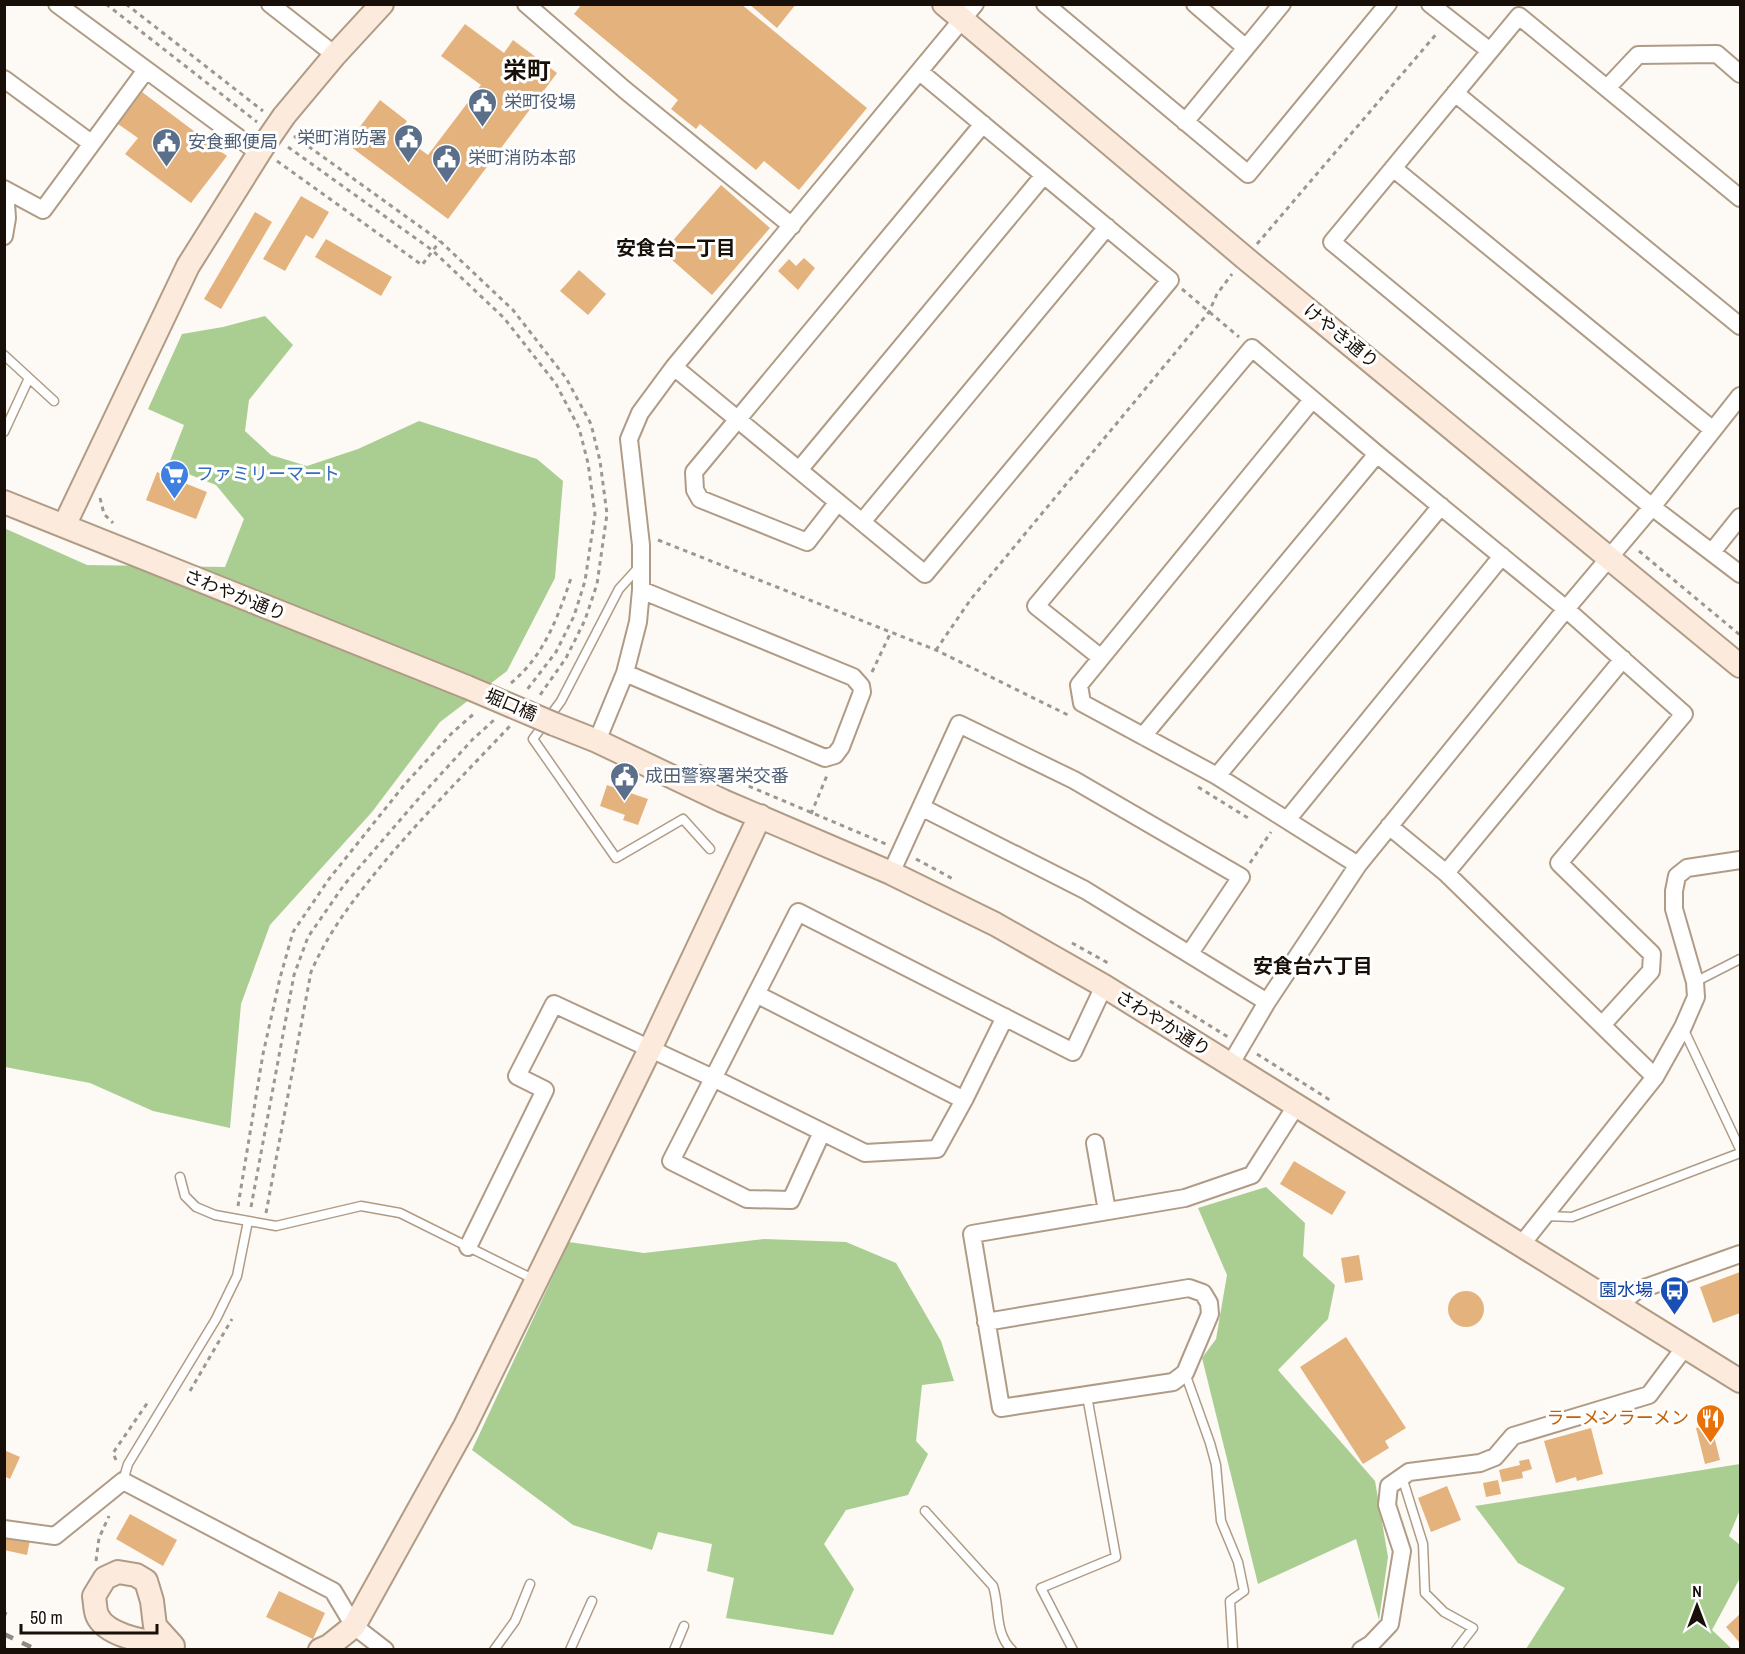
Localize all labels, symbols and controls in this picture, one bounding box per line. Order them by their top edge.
district label: 栄町 [503,54,551,86]
public building icon: 栄町役場 [467,86,499,128]
place label: 栄町役場 [504,89,576,114]
public building icon: 栄町消防署 [392,122,424,164]
place label: 栄町消防署 [297,125,387,150]
public building icon: 安食郵便局 [151,126,183,168]
place label: 安食郵便局 [188,129,278,154]
public building icon: 栄町消防本部 [431,142,463,184]
place label: 栄町消防本部 [468,145,576,170]
district label: 安食台一丁目 [616,234,736,261]
street label: けやき通り [1298,298,1384,374]
supermarket icon: ファミリーマート [159,458,191,500]
place label: ファミリーマート [196,461,340,486]
street label: さわやか通り [180,563,290,626]
street label: 堀口橋 [481,682,541,727]
public building icon: 成田警察署栄交番 [608,760,640,802]
place label: 成田警察署栄交番 [645,763,789,788]
district label: 安食台六丁目 [1253,952,1373,979]
street label: さわやか通り [1111,983,1216,1062]
bus stop icon: 園水場 [1658,1274,1690,1316]
place label: 園水場 [1599,1277,1653,1302]
restaurant icon: ラーメンラーメン [1694,1402,1726,1444]
place label: ラーメンラーメン [1546,1405,1689,1430]
north arrow [1667,1576,1727,1636]
text: N [1692,1580,1702,1602]
scale bar [21,1597,158,1635]
text: 50 m [30,1605,63,1630]

